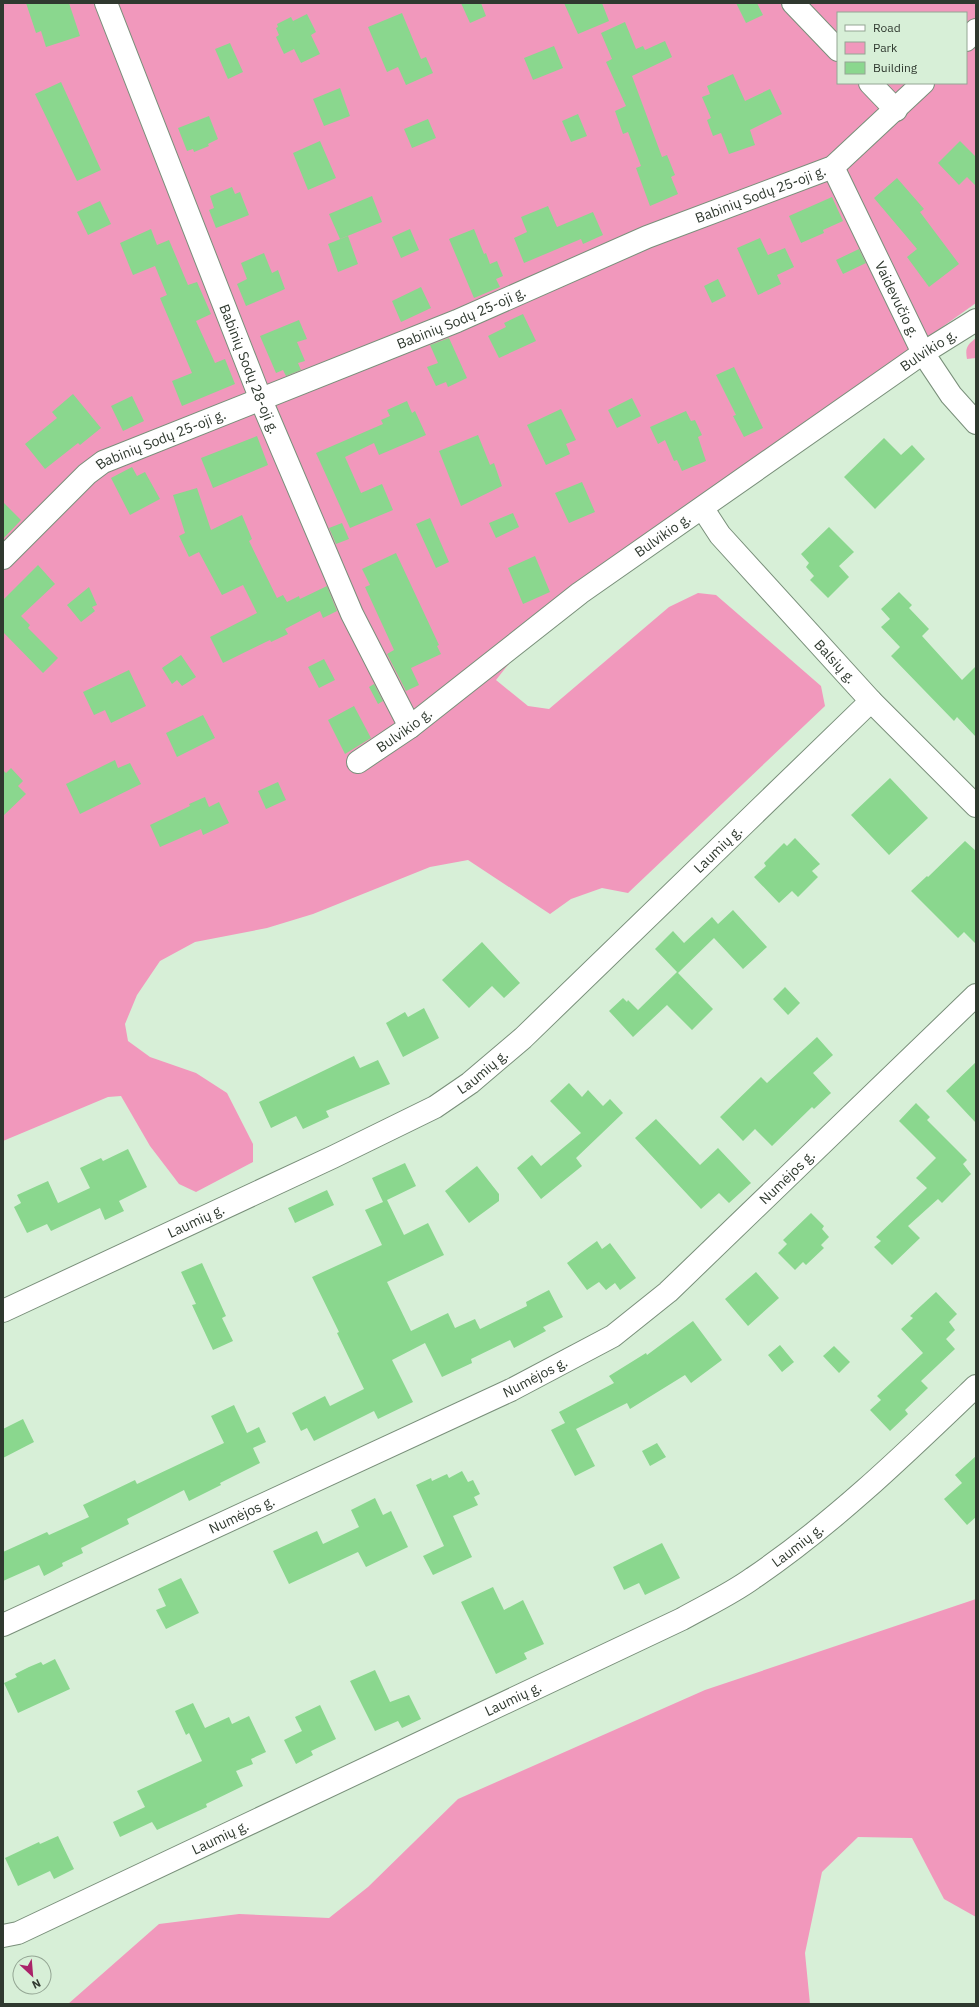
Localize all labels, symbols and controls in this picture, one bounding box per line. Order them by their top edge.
legend [837,12,967,84]
text: Road [873,20,901,35]
text: Park [873,40,898,55]
text: Building [873,60,918,75]
street label: Babinių Sodų 25-oji g. [693,161,829,227]
street label: Vaidevučio g. [871,258,923,340]
street label: Babinių Sodų 25-oji g. [394,283,529,353]
street label: Babinių Sodų 28-oji g. [215,301,283,437]
street label: Bulvikio g. [896,325,960,375]
street label: Babinių Sodų 25-oji g. [92,405,228,473]
street label: Bulvikio g. [631,509,694,561]
street label: Balsių g. [810,636,860,687]
street label: Bulvikio g. [373,704,436,756]
street label: Laumių g. [690,822,746,877]
street label: Laumių g. [454,1046,512,1098]
street label: Numėjos g. [755,1146,819,1208]
street label: Laumių g. [165,1200,227,1242]
street label: Numėjos g. [500,1353,571,1402]
street label: Numėjos g. [206,1492,278,1538]
street label: Laumių g. [768,1520,827,1571]
street label: Laumių g. [482,1678,544,1720]
street label: Laumių g. [189,1816,252,1859]
north arrow [12,1955,52,1995]
text: N [30,1976,43,1992]

